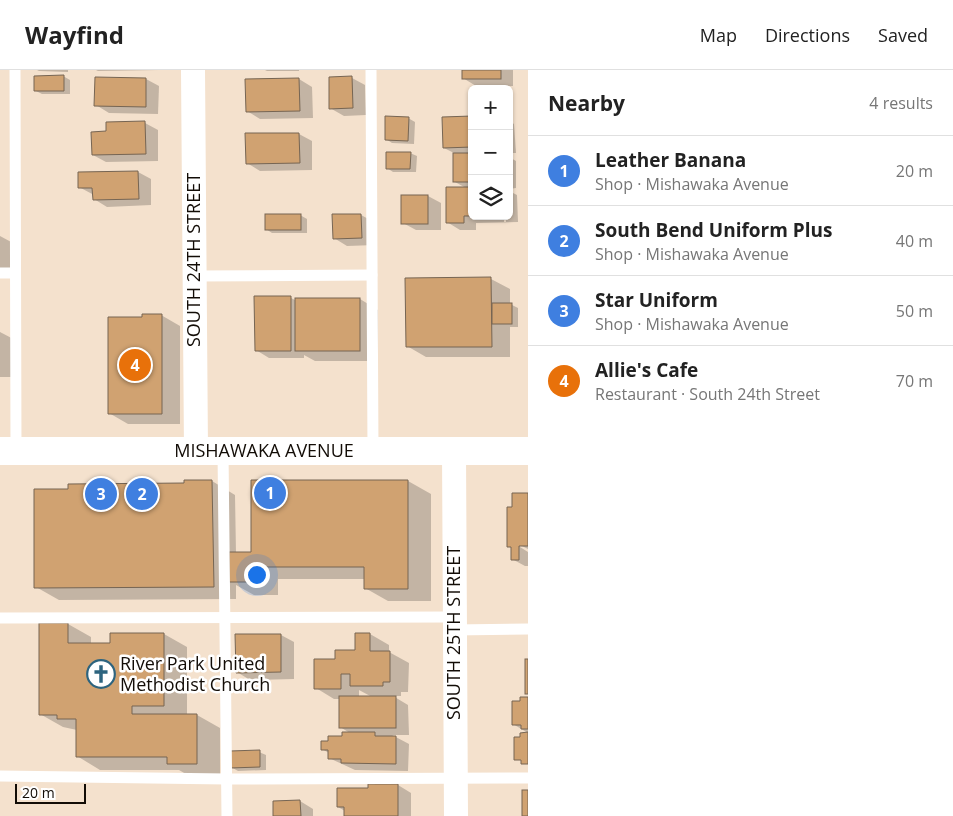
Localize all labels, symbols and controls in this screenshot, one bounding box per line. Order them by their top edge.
text: Wayfind [25,18,124,51]
text: Map [700,23,737,47]
text: Directions [765,23,850,47]
text: Saved [878,23,928,47]
map controls [468,85,513,220]
button: + [468,85,513,130]
text: Nearby [548,89,625,117]
text: 4 results [869,92,933,114]
button: − [468,130,513,175]
text: Leather Banana [595,147,746,173]
text: 1 [559,160,569,182]
text: 20 m [896,160,933,182]
street label: SOUTH 24TH STREET [181,173,205,347]
text: Shop · Mishawaka Avenue [595,173,789,195]
button: layers [468,175,513,220]
text: South Bend Uniform Plus [595,217,832,243]
text: 2 [559,230,569,252]
text: 40 m [896,230,933,252]
text: Shop · Mishawaka Avenue [595,243,789,265]
text: Star Uniform [595,287,718,313]
text: 3 [559,300,569,322]
text: 50 m [896,300,933,322]
text: Shop · Mishawaka Avenue [595,313,789,335]
pin: 4 [119,346,151,384]
text: Allie's Cafe [595,357,698,383]
text: 4 [559,370,569,392]
text: 70 m [896,370,933,392]
text: Restaurant · South 24th Street [595,383,820,405]
street label: MISHAWAKA AVENUE [174,438,354,462]
pin: 1 [254,474,286,512]
pin: 3 [85,475,117,513]
pin: 2 [126,475,158,513]
street label: SOUTH 25TH STREET [441,546,465,720]
your location [244,562,270,588]
place label: River Park United Methodist Church [120,651,270,696]
church icon: River Park United Methodist Church [86,659,116,689]
scale bar [15,781,86,804]
text: 20 m [22,783,55,802]

